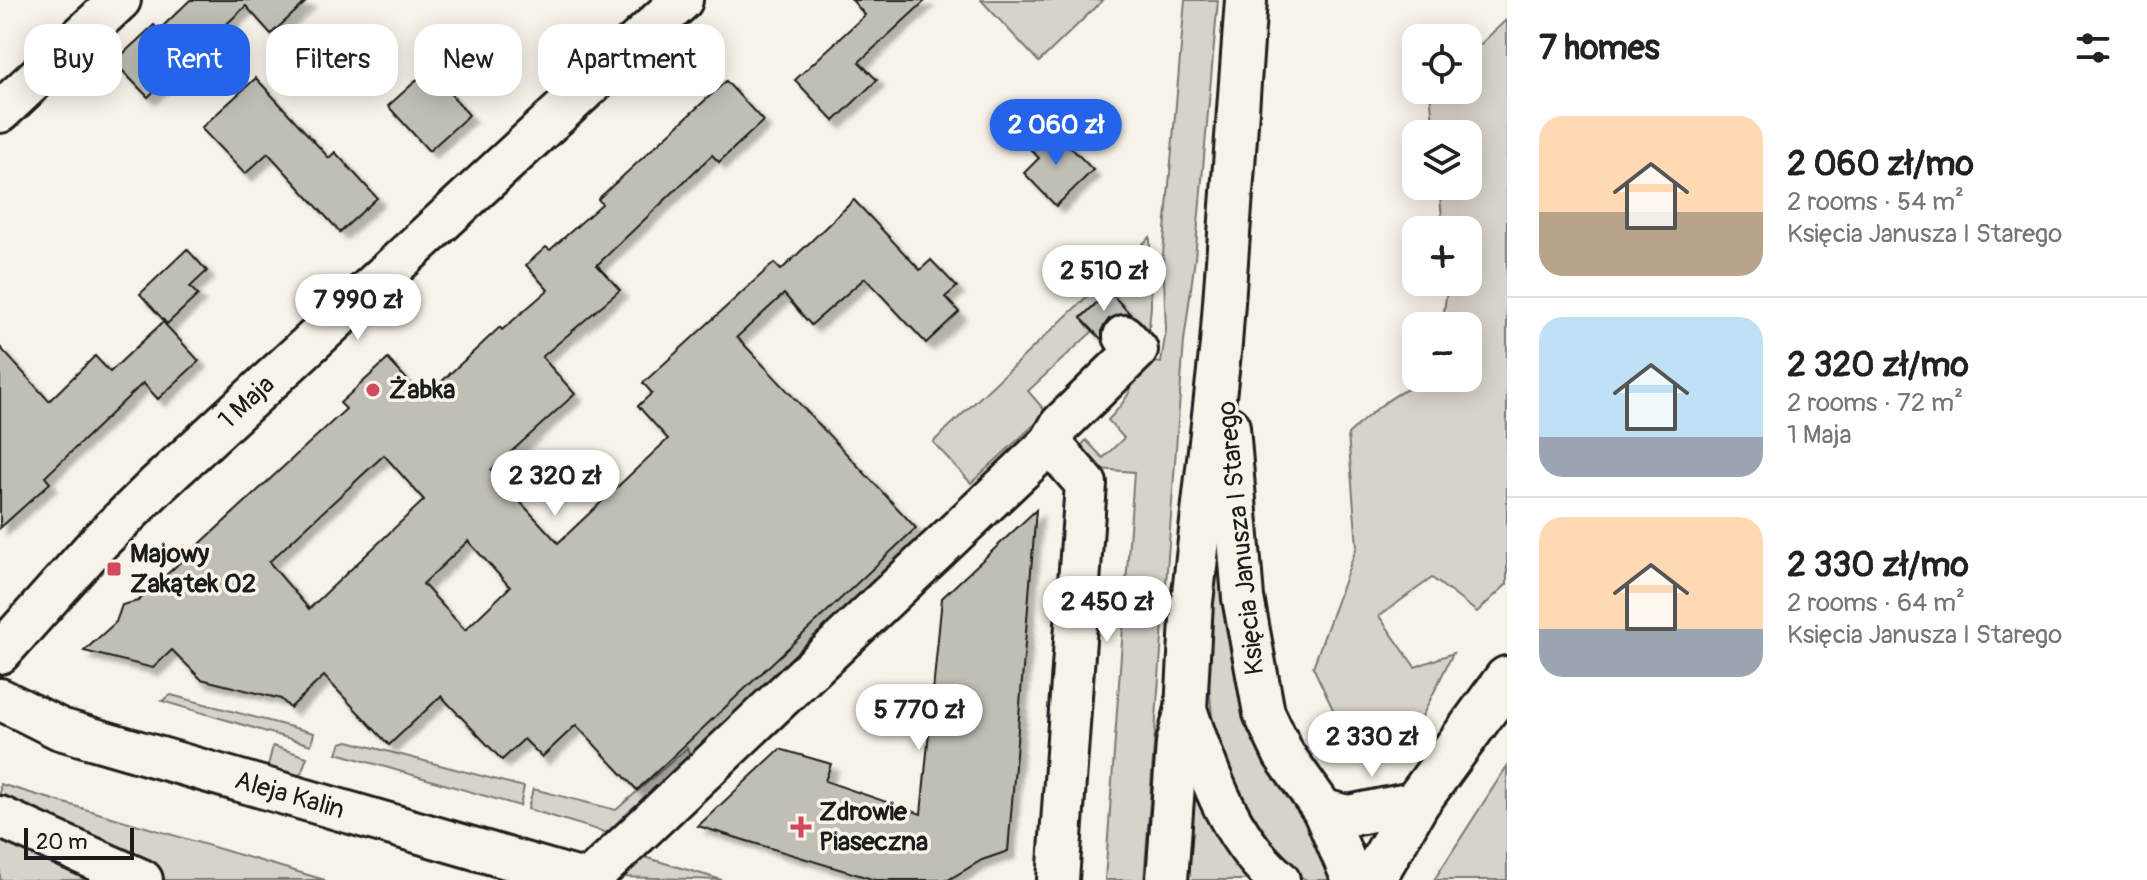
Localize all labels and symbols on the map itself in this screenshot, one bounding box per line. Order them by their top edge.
pin: 2 060 zł [973,99,1139,167]
pin: 2 510 zł [1021,245,1187,313]
pin: 7 990 zł [275,274,441,342]
street label: 1 Maja [212,369,281,436]
place label: Żabka [389,374,455,406]
marker: Żabka [364,381,382,399]
street label: Księcia Janusza I Starego [1211,399,1271,677]
pin: 2 320 zł [472,450,638,518]
place label: Majowy Zakątek 02 [130,538,256,600]
marker: Majowy Zakątek 02 [105,560,123,578]
pin: 2 450 zł [1024,576,1190,644]
pin: 5 770 zł [836,684,1002,752]
pin: 2 330 zł [1289,711,1455,779]
street label: Aleja Kalin [231,764,348,826]
place label: Zdrowie Piaseczna [819,796,928,858]
marker: Zdrowie Piaseczna [790,816,812,838]
scale bar [24,824,134,860]

